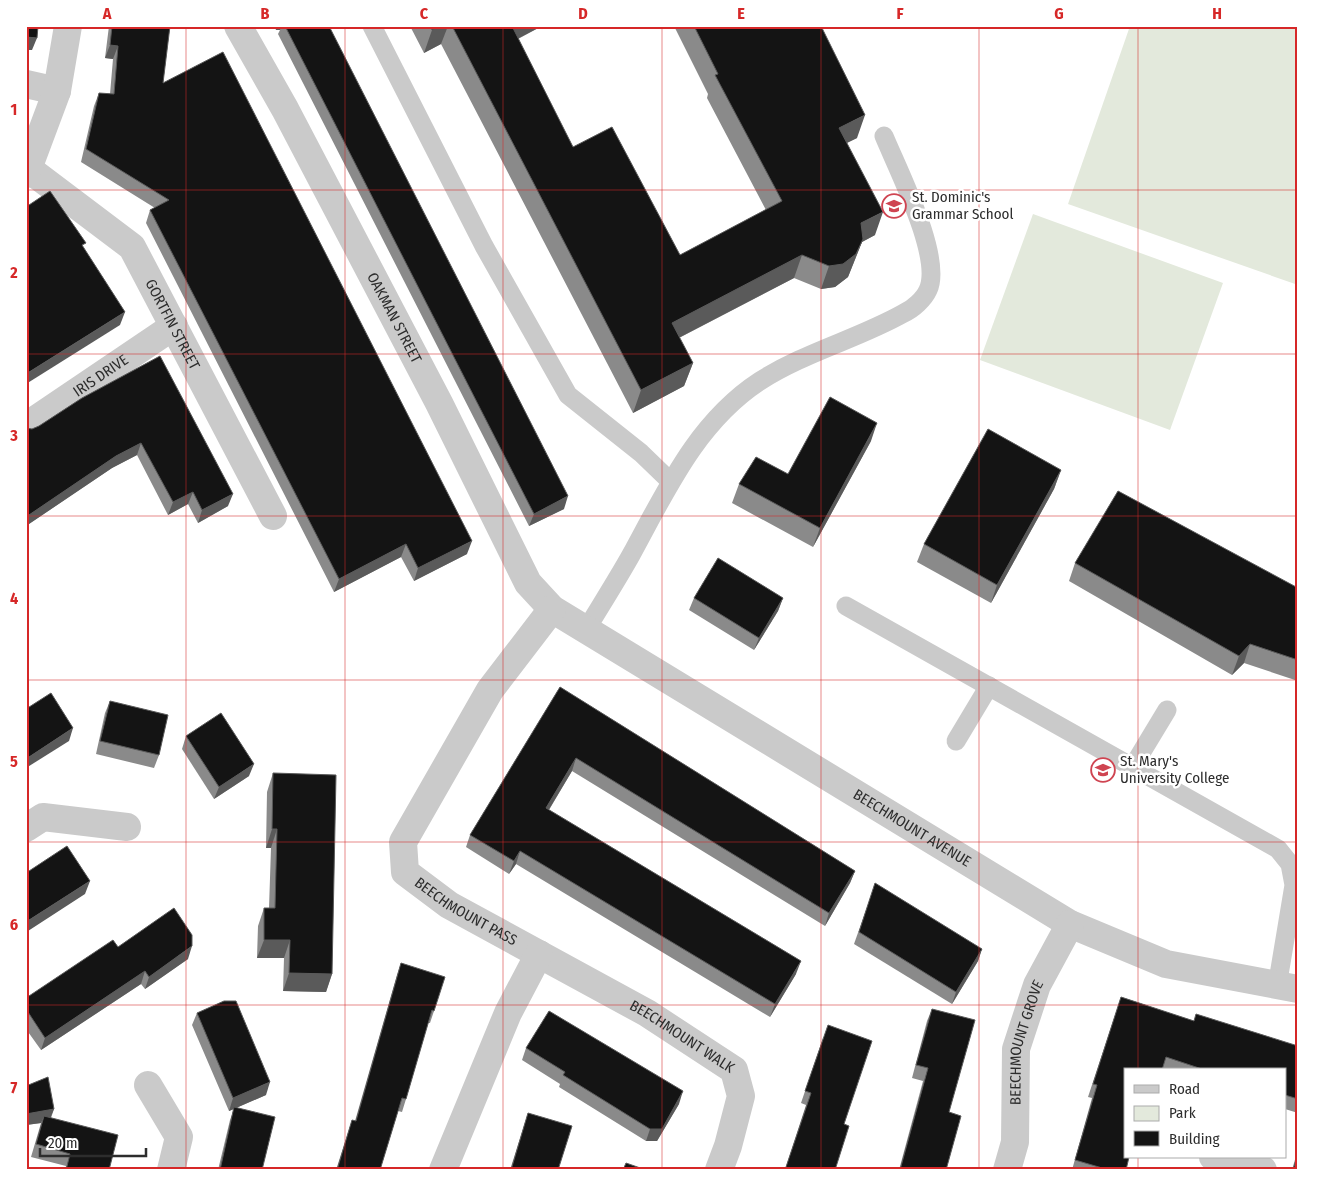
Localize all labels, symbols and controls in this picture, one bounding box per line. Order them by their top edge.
text: A [102,4,112,23]
text: B [261,4,270,23]
text: C [420,4,429,23]
text: D [578,4,588,23]
text: E [737,4,745,23]
text: F [896,4,904,23]
text: G [1054,4,1064,23]
text: H [1212,4,1222,23]
text: 1 [11,100,17,119]
place label: St. Dominic's Grammar School [912,188,1013,223]
school or university icon: St. Dominic's Grammar School [881,193,907,219]
text: 2 [9,263,18,282]
street label: OAKMAN STREET [363,269,425,366]
street label: GORTFIN STREET [141,276,204,372]
street label: IRIS DRIVE [70,351,132,401]
text: 3 [9,426,18,445]
text: 4 [10,589,18,608]
text: 5 [10,752,18,771]
place label: St. Mary's University College [1120,752,1230,787]
school or university icon: St. Mary's University College [1090,757,1116,783]
street label: BEECHMOUNT AVENUE [850,785,974,871]
street label: BEECHMOUNT PASS [411,873,520,949]
text: 6 [10,915,18,934]
street label: BEECHMOUNT GROVE [1006,977,1047,1105]
street label: BEECHMOUNT WALK [627,996,738,1077]
legend [1124,1068,1286,1158]
text: 7 [11,1078,18,1097]
text: Road [1169,1080,1200,1098]
text: Park [1169,1104,1196,1122]
scale bar [40,1126,146,1158]
text: Building [1169,1130,1220,1148]
text: 20 m [48,1134,78,1152]

